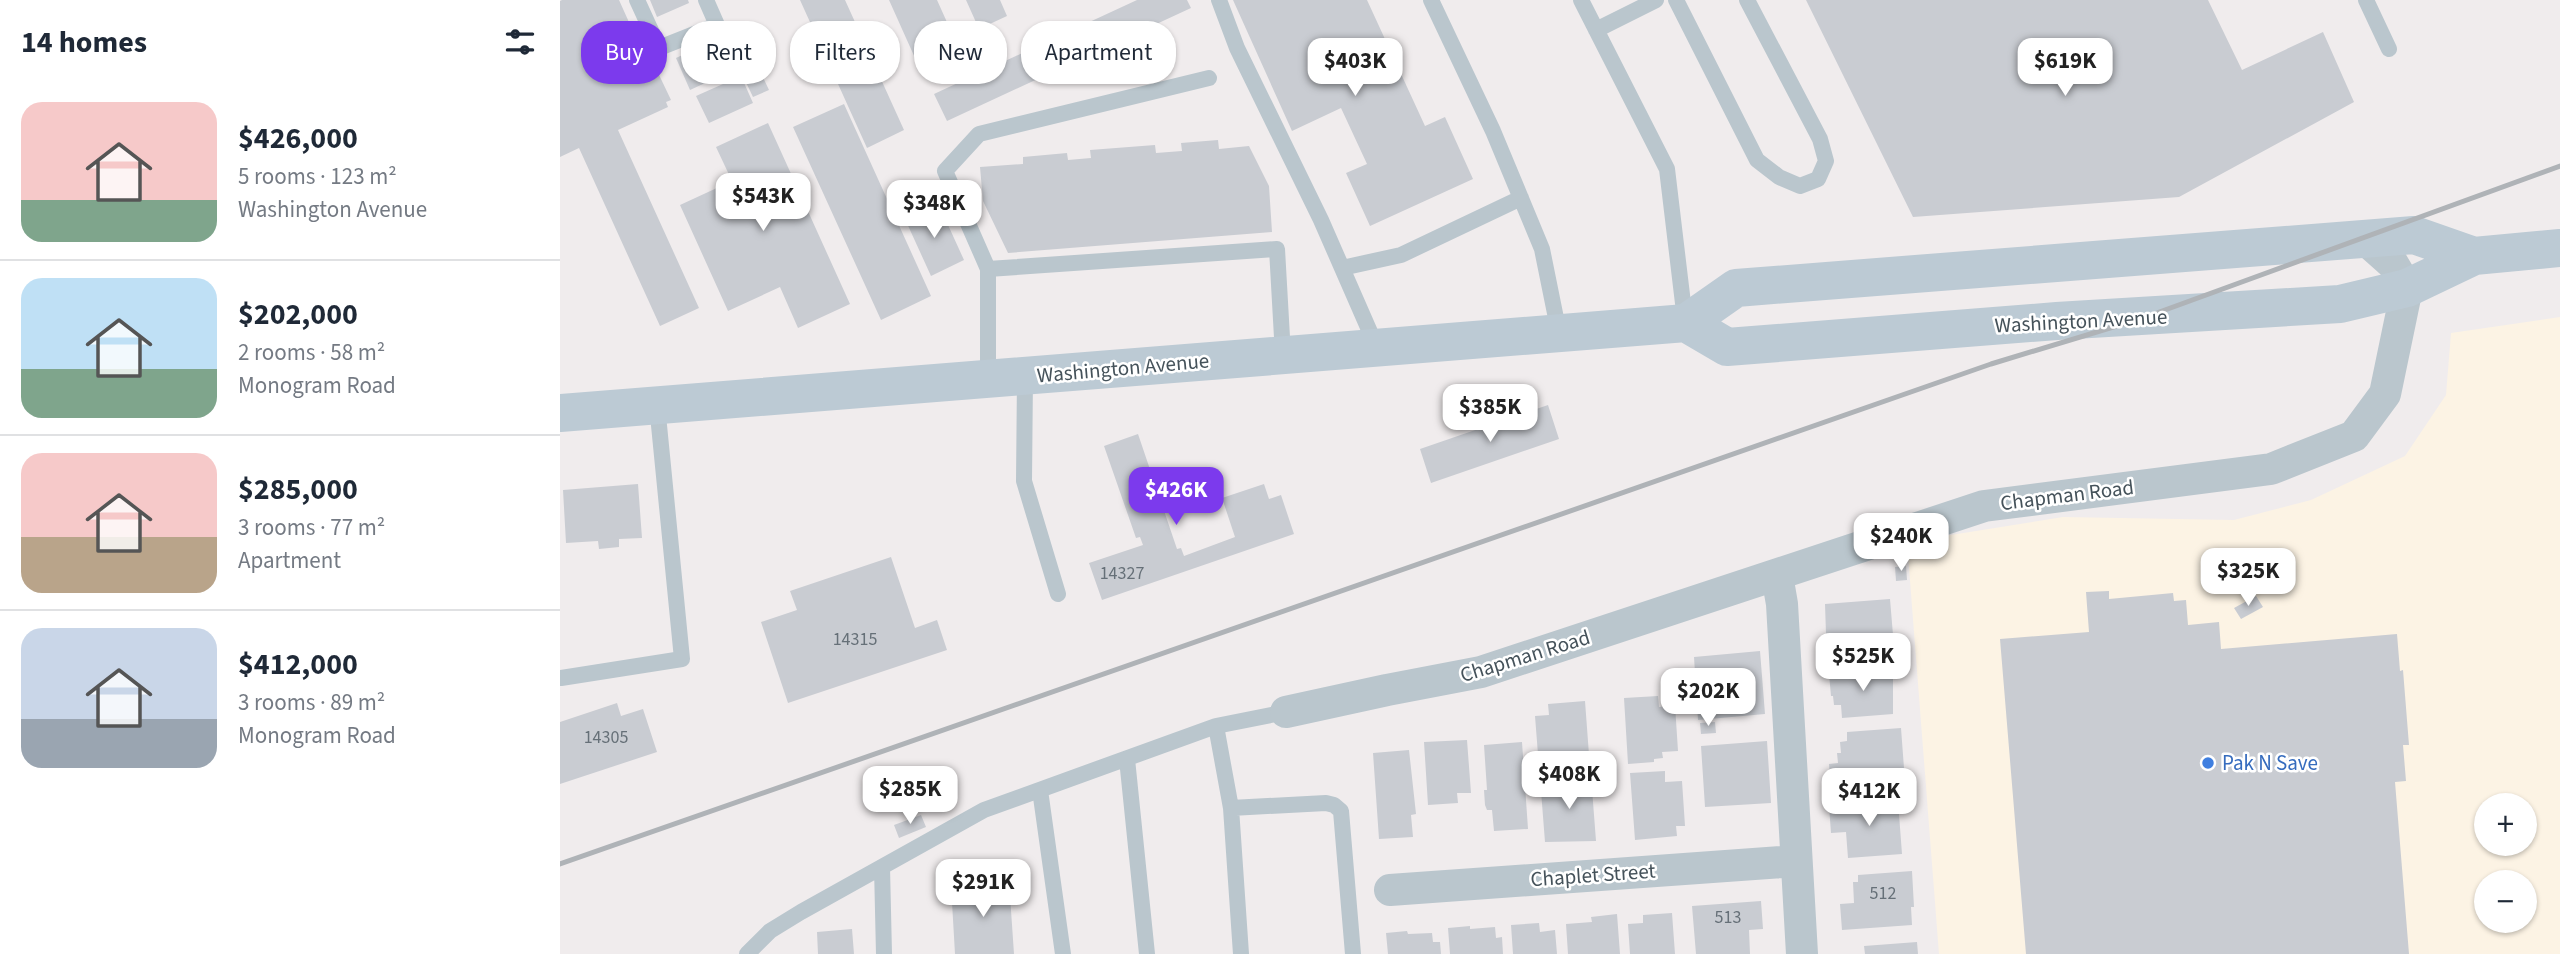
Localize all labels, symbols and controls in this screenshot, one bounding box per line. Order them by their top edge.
text: 14 homes [21,21,147,64]
chip: Buy [581,21,667,84]
chip: Rent [681,21,776,84]
chip: Filters [790,21,900,84]
chip: New [914,21,1007,84]
chip: Apartment [1021,21,1176,84]
icon: filters [501,23,539,61]
pin: $403K [1306,38,1404,98]
pin: $619K [2016,38,2114,98]
text: $403K [1324,44,1386,77]
text: $619K [2034,44,2096,77]
text: $426,000 [238,117,358,160]
icon: home [77,130,161,214]
text: 5 rooms · 123 m² [238,160,397,193]
pin: $543K [714,174,812,233]
text: $543K [732,179,794,212]
pin: $348K [885,180,983,240]
text: $348K [903,186,965,219]
text: Washington Avenue [238,193,427,226]
text: $202,000 [238,293,358,336]
street label: Washington Avenue [1994,301,2168,341]
icon: home [77,306,161,390]
text: 2 rooms · 58 m² [238,336,385,369]
street label: Washington Avenue [1036,346,1210,390]
text: Monogram Road [238,369,396,402]
pin: $385K [1441,384,1539,444]
text: $385K [1459,390,1521,423]
text: $285,000 [238,468,358,511]
pin: $426K [1127,468,1225,527]
street label: Chapman Road [1998,472,2136,518]
text: $426K [1145,473,1207,506]
icon: home [77,481,161,565]
text: 3 rooms · 77 m² [238,511,385,544]
pin: $240K [1852,514,1950,573]
text: $240K [1870,519,1932,552]
text: Apartment [238,544,341,577]
pin: $325K [2199,548,2297,608]
text: $325K [2217,554,2279,587]
house number: 14327 [1100,561,1144,586]
street label: Chapman Road [1456,622,1594,690]
house number: 14315 [833,627,877,652]
pin: $525K [1814,634,1912,693]
text: $525K [1832,639,1894,672]
text: $412,000 [238,643,358,686]
icon: home [77,656,161,740]
pin: $202K [1659,668,1757,728]
text: $202K [1677,674,1739,707]
text: 3 rooms · 89 m² [238,686,385,719]
text: Monogram Road [238,719,396,752]
house number: 14305 [584,725,628,750]
place label: Pak N Save [2222,748,2318,778]
pin: $408K [1520,752,1618,811]
marker: Pak N Save [2200,755,2216,771]
text: $408K [1538,757,1600,790]
pin: $285K [861,766,959,826]
pin: $412K [1820,768,1918,828]
text: $285K [879,772,941,805]
text: $412K [1838,774,1900,807]
map controls [2474,793,2537,933]
button: + [2474,793,2537,856]
street label: Chaplet Street [1530,856,1656,894]
pin: $291K [934,860,1032,919]
text: $291K [952,865,1014,898]
button: − [2474,870,2537,933]
house number: 512 [1870,881,1896,906]
house number: 513 [1715,905,1741,930]

